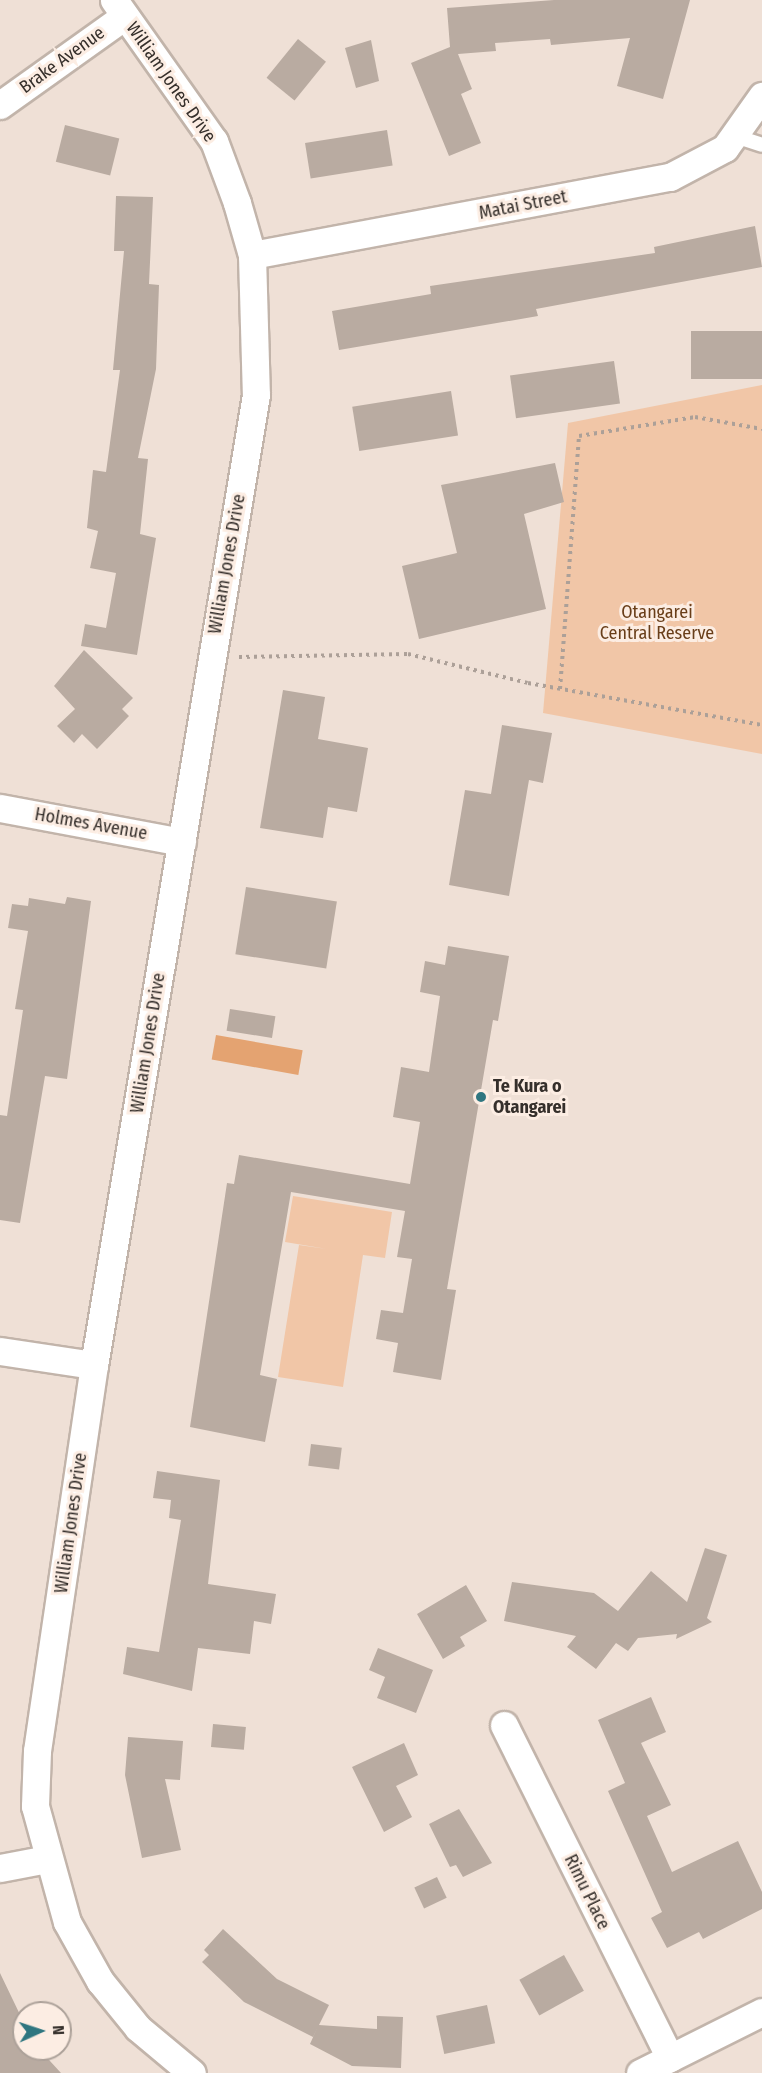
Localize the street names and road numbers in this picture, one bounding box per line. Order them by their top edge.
street label: William Jones Drive [122,18,220,146]
street label: Brake Avenue [15,22,109,98]
street label: Matai Street [477,186,569,224]
street label: William Jones Drive [204,492,250,636]
street label: Holmes Avenue [33,803,149,845]
street label: William Jones Drive [126,971,170,1115]
street label: William Jones Drive [50,1451,92,1595]
street label: Rimu Place [560,1851,614,1933]

